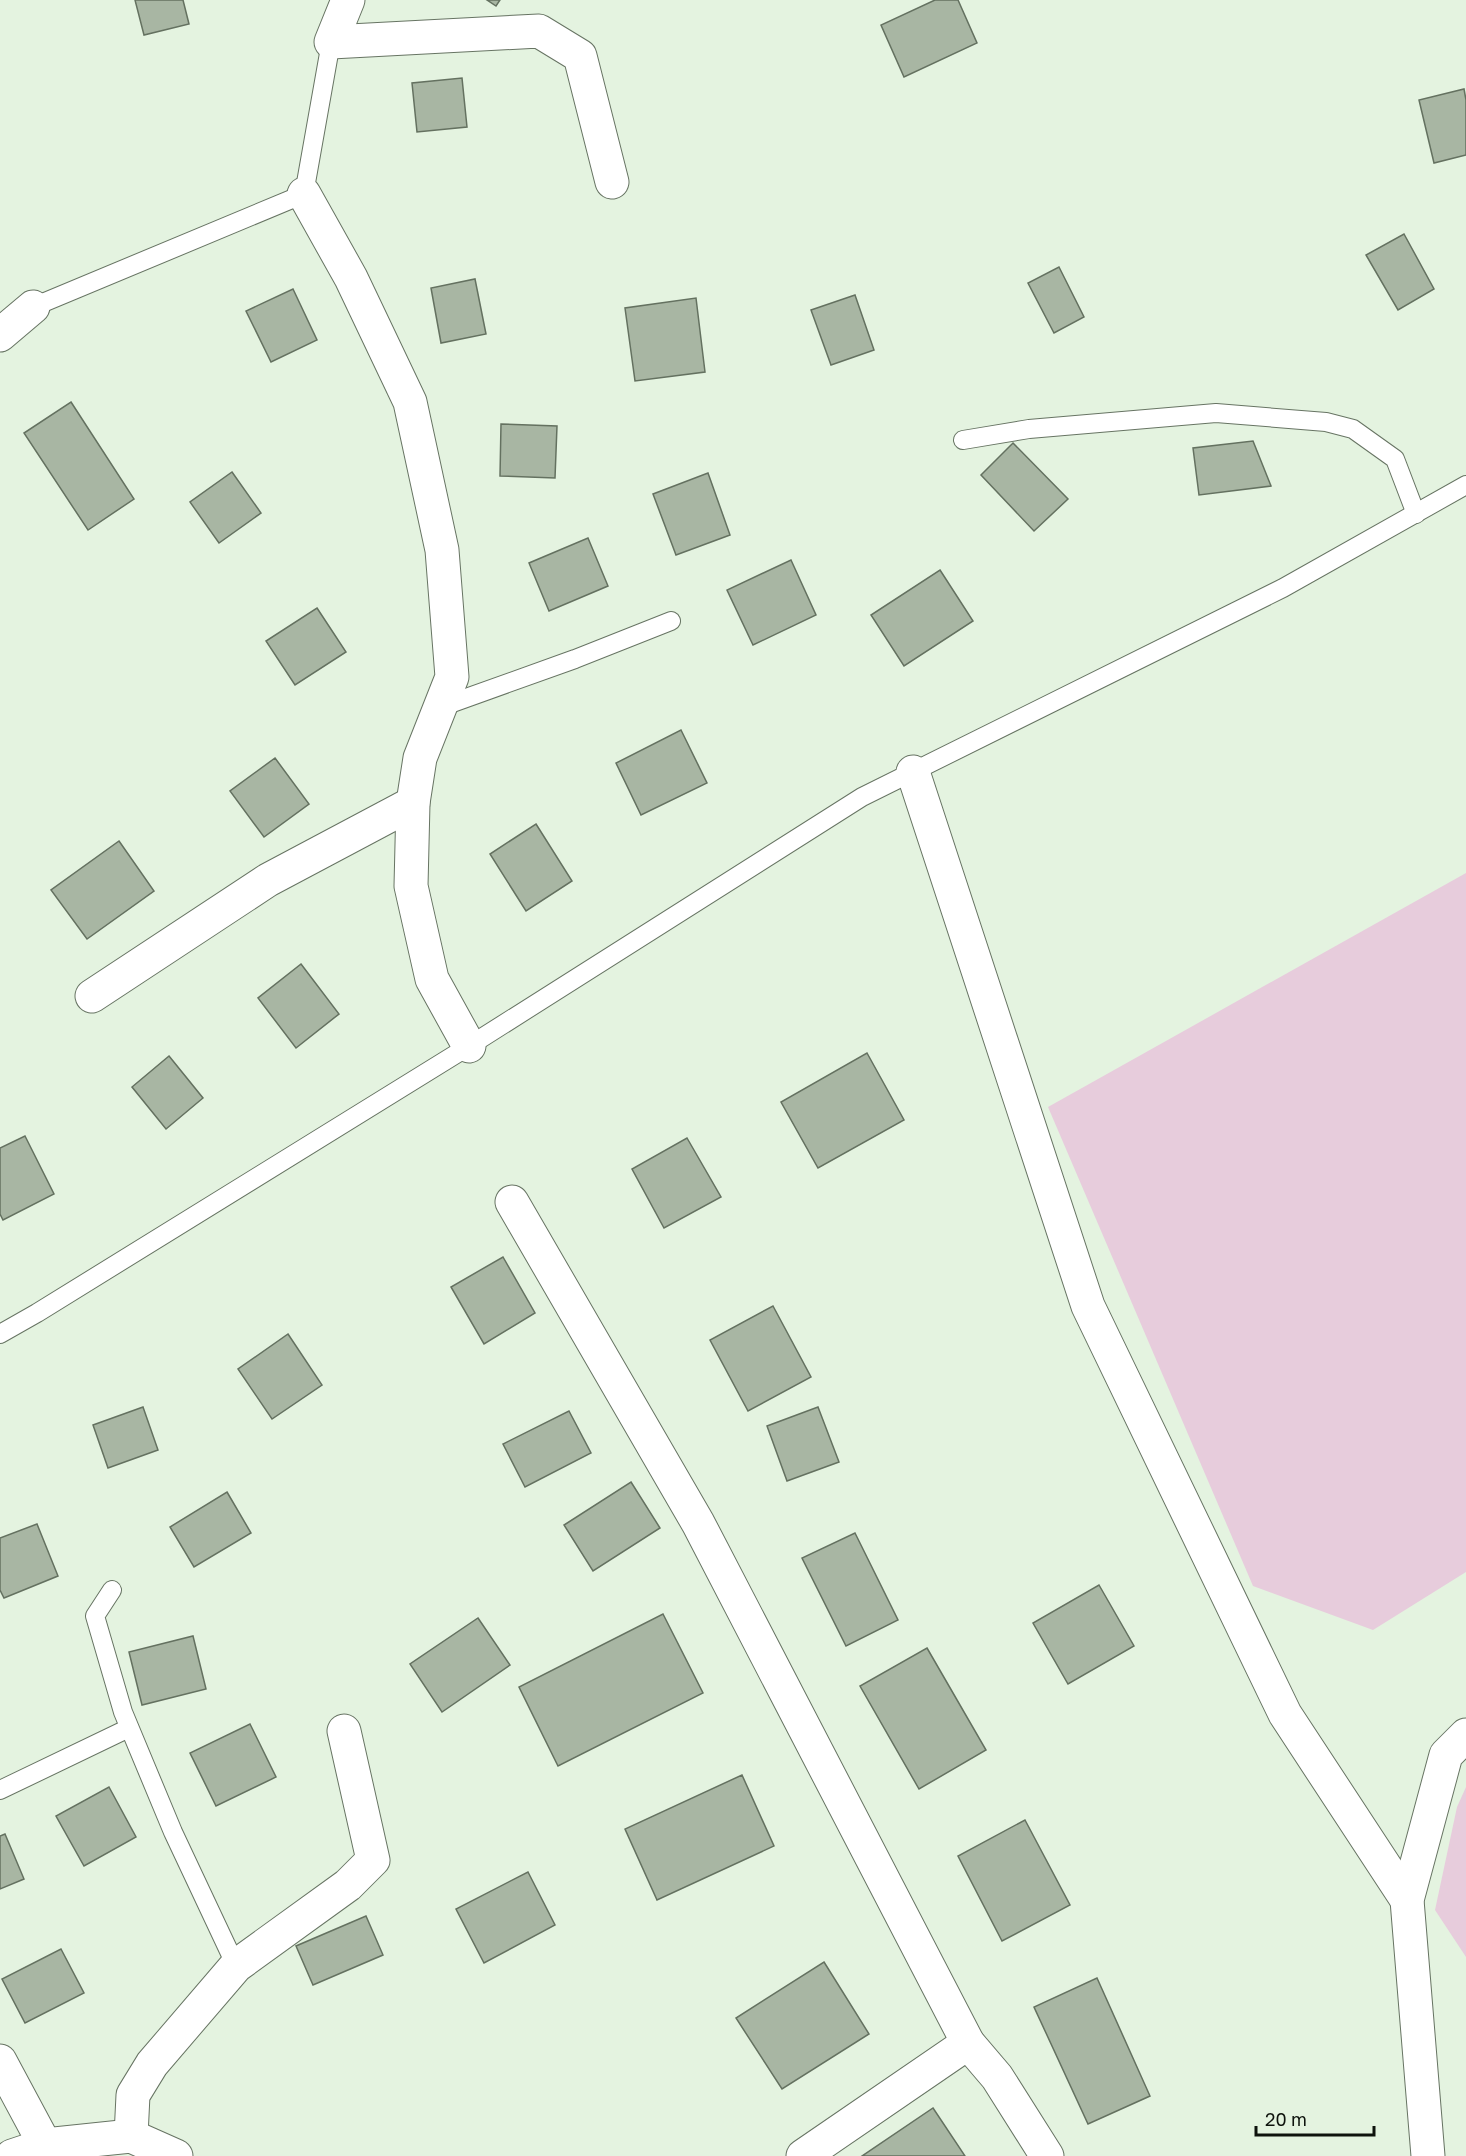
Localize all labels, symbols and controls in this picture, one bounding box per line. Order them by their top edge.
scale bar [1256,2099,1374,2137]
text: 20 m [1265,2108,1307,2130]

